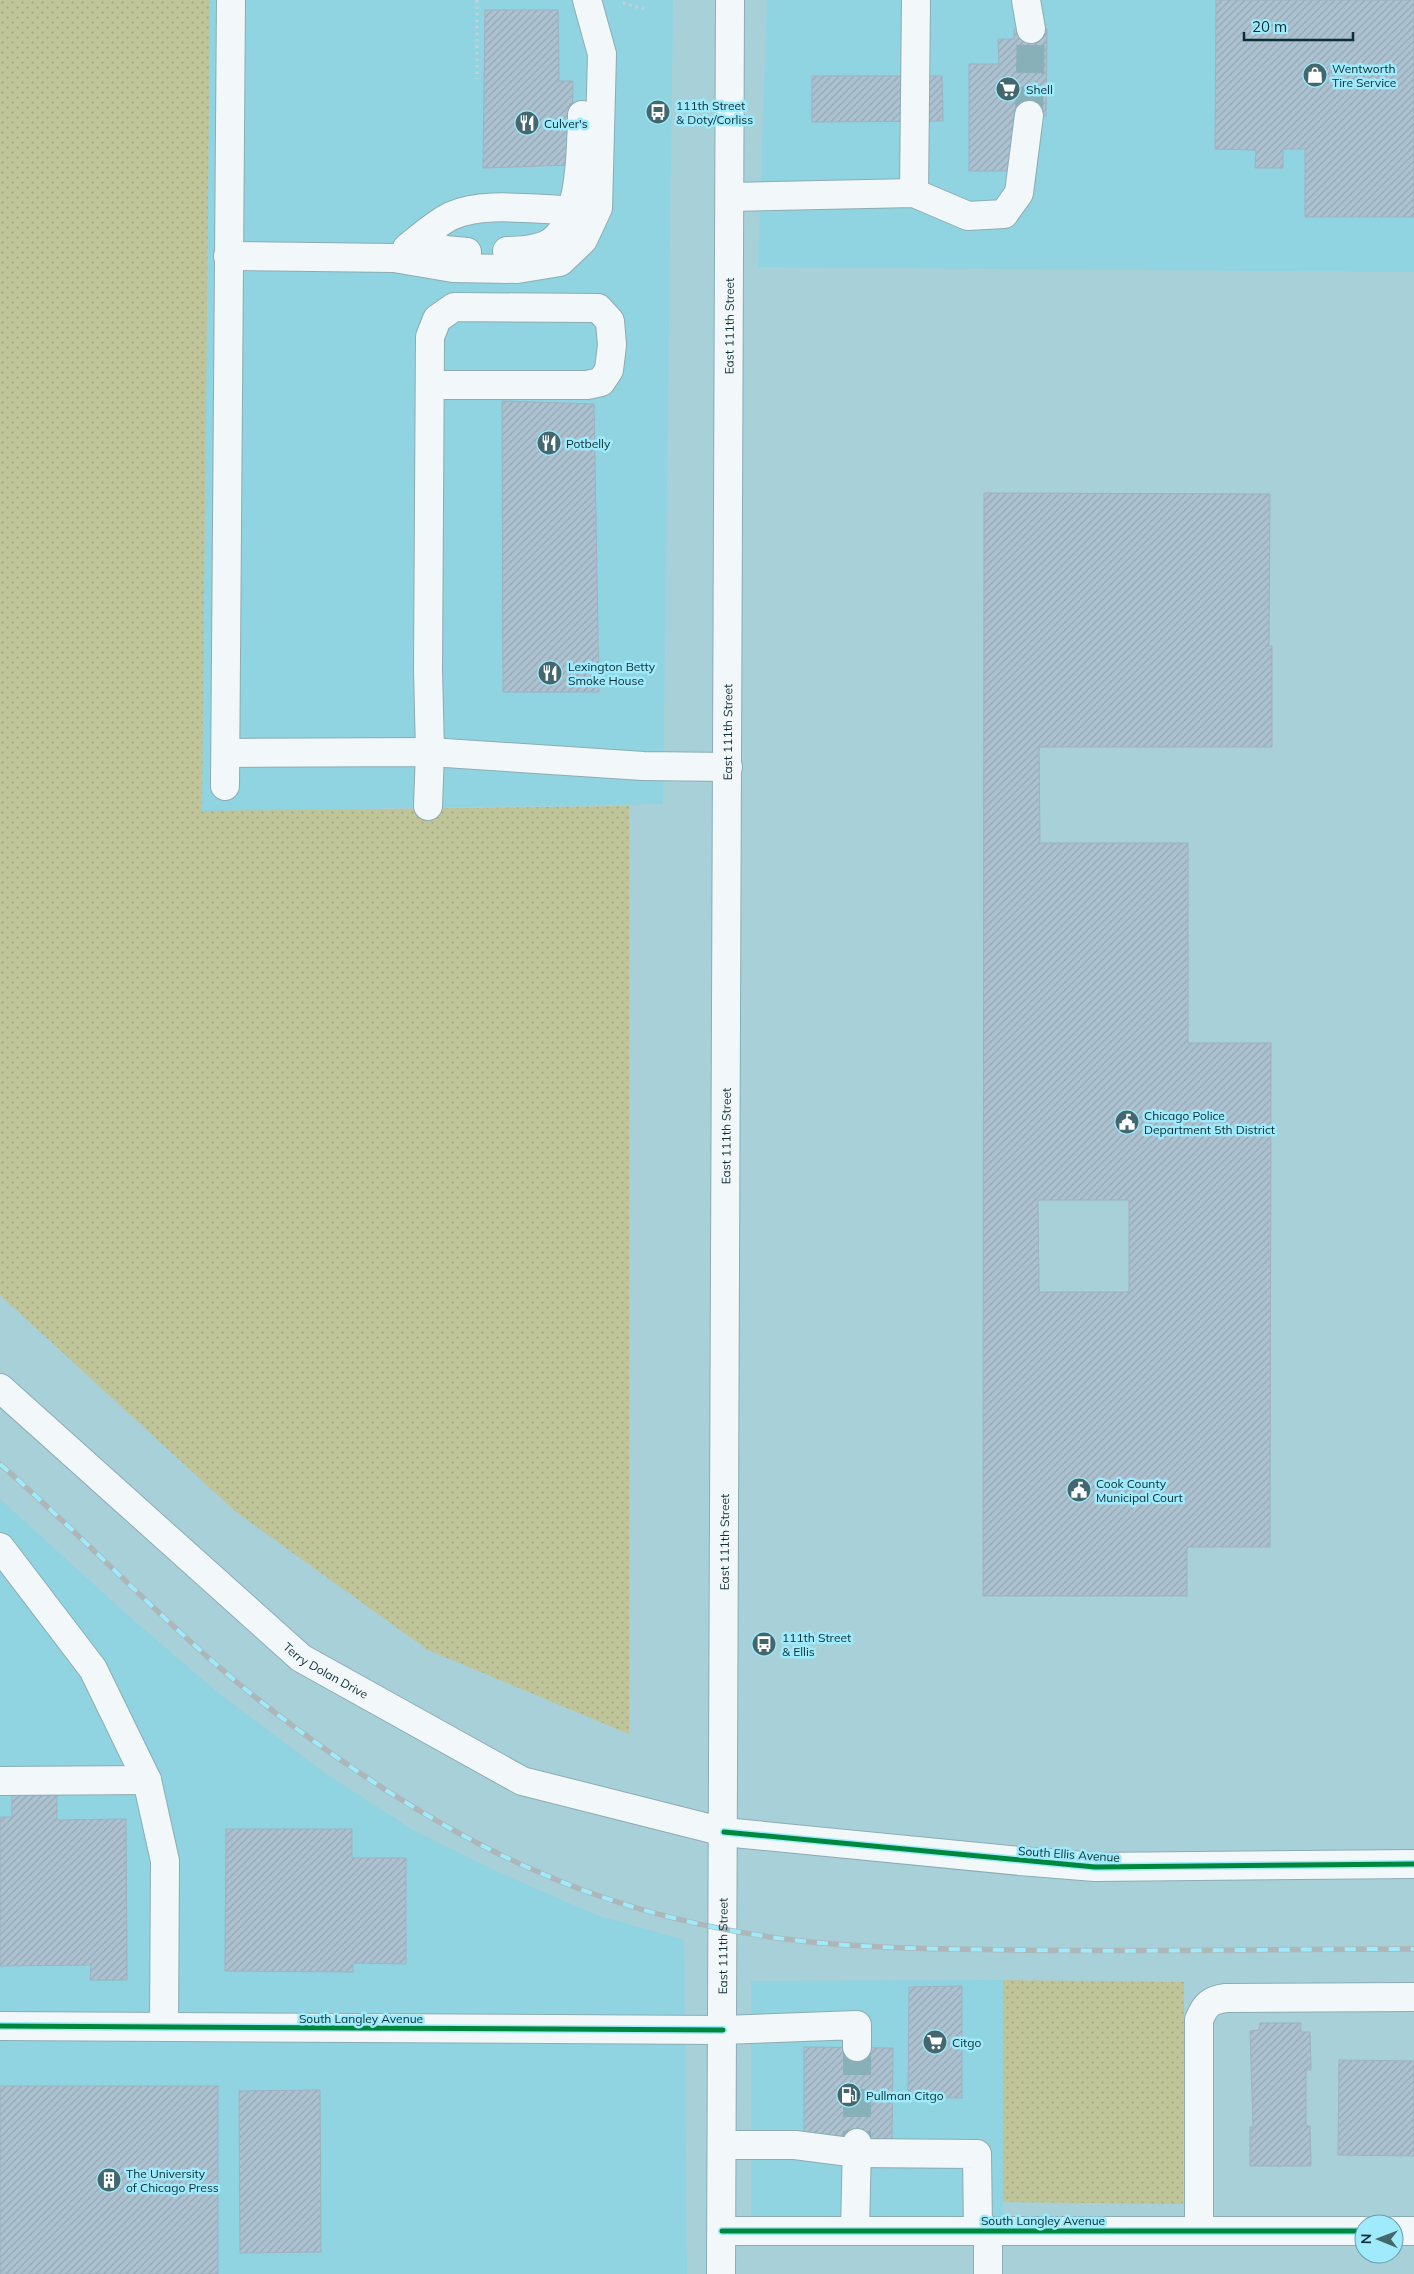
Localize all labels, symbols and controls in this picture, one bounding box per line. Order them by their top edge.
scale bar [1244,10,1353,42]
text: 20 m [1252,17,1287,36]
place label: Wentworth Tire Service [1332,61,1396,90]
shop icon: Wentworth Tire Service [1302,62,1328,88]
supermarket icon: Shell [995,76,1021,102]
place label: Shell [1026,82,1053,97]
place label: 111th Street & Doty/Corliss [676,98,753,127]
bus stop icon: 111th Street & Doty/Corliss [645,99,671,125]
restaurant icon: Culver's [514,110,540,136]
place label: Culver's [544,116,588,131]
street label: East 111th Street [721,278,736,374]
restaurant icon: Potbelly [536,430,562,456]
place label: Potbelly [566,436,611,451]
place label: Lexington Betty Smoke House [568,659,656,688]
restaurant icon: Lexington Betty Smoke House [537,660,563,686]
street label: East 111th Street [719,684,735,780]
street label: East 111th Street [718,1088,733,1184]
place label: Chicago Police Department 5th District [1144,1108,1275,1137]
public building icon: Chicago Police Department 5th District [1114,1109,1140,1135]
place label: Cook County Municipal Court [1096,1476,1183,1505]
public building icon: Cook County Municipal Court [1066,1477,1092,1503]
street label: East 111th Street [716,1494,732,1590]
place label: 111th Street & Ellis [782,1630,851,1659]
bus stop icon: 111th Street & Ellis [751,1631,777,1657]
street label: Terry Dolan Drive [281,1639,371,1701]
street label: South Ellis Avenue [1018,1843,1120,1865]
street label: East 111th Street [715,1898,730,1994]
street label: South Langley Avenue [299,2011,423,2026]
supermarket icon: Citgo [922,2029,948,2055]
place label: Citgo [952,2035,981,2050]
fuel station icon: Pullman Citgo [836,2082,862,2108]
place label: Pullman Citgo [866,2088,944,2103]
place label: The University of Chicago Press [126,2166,219,2195]
building icon: The University of Chicago Press [96,2167,122,2193]
street label: South Langley Avenue [981,2213,1105,2228]
north arrow [1354,2214,1404,2264]
text: N [1357,2233,1375,2244]

